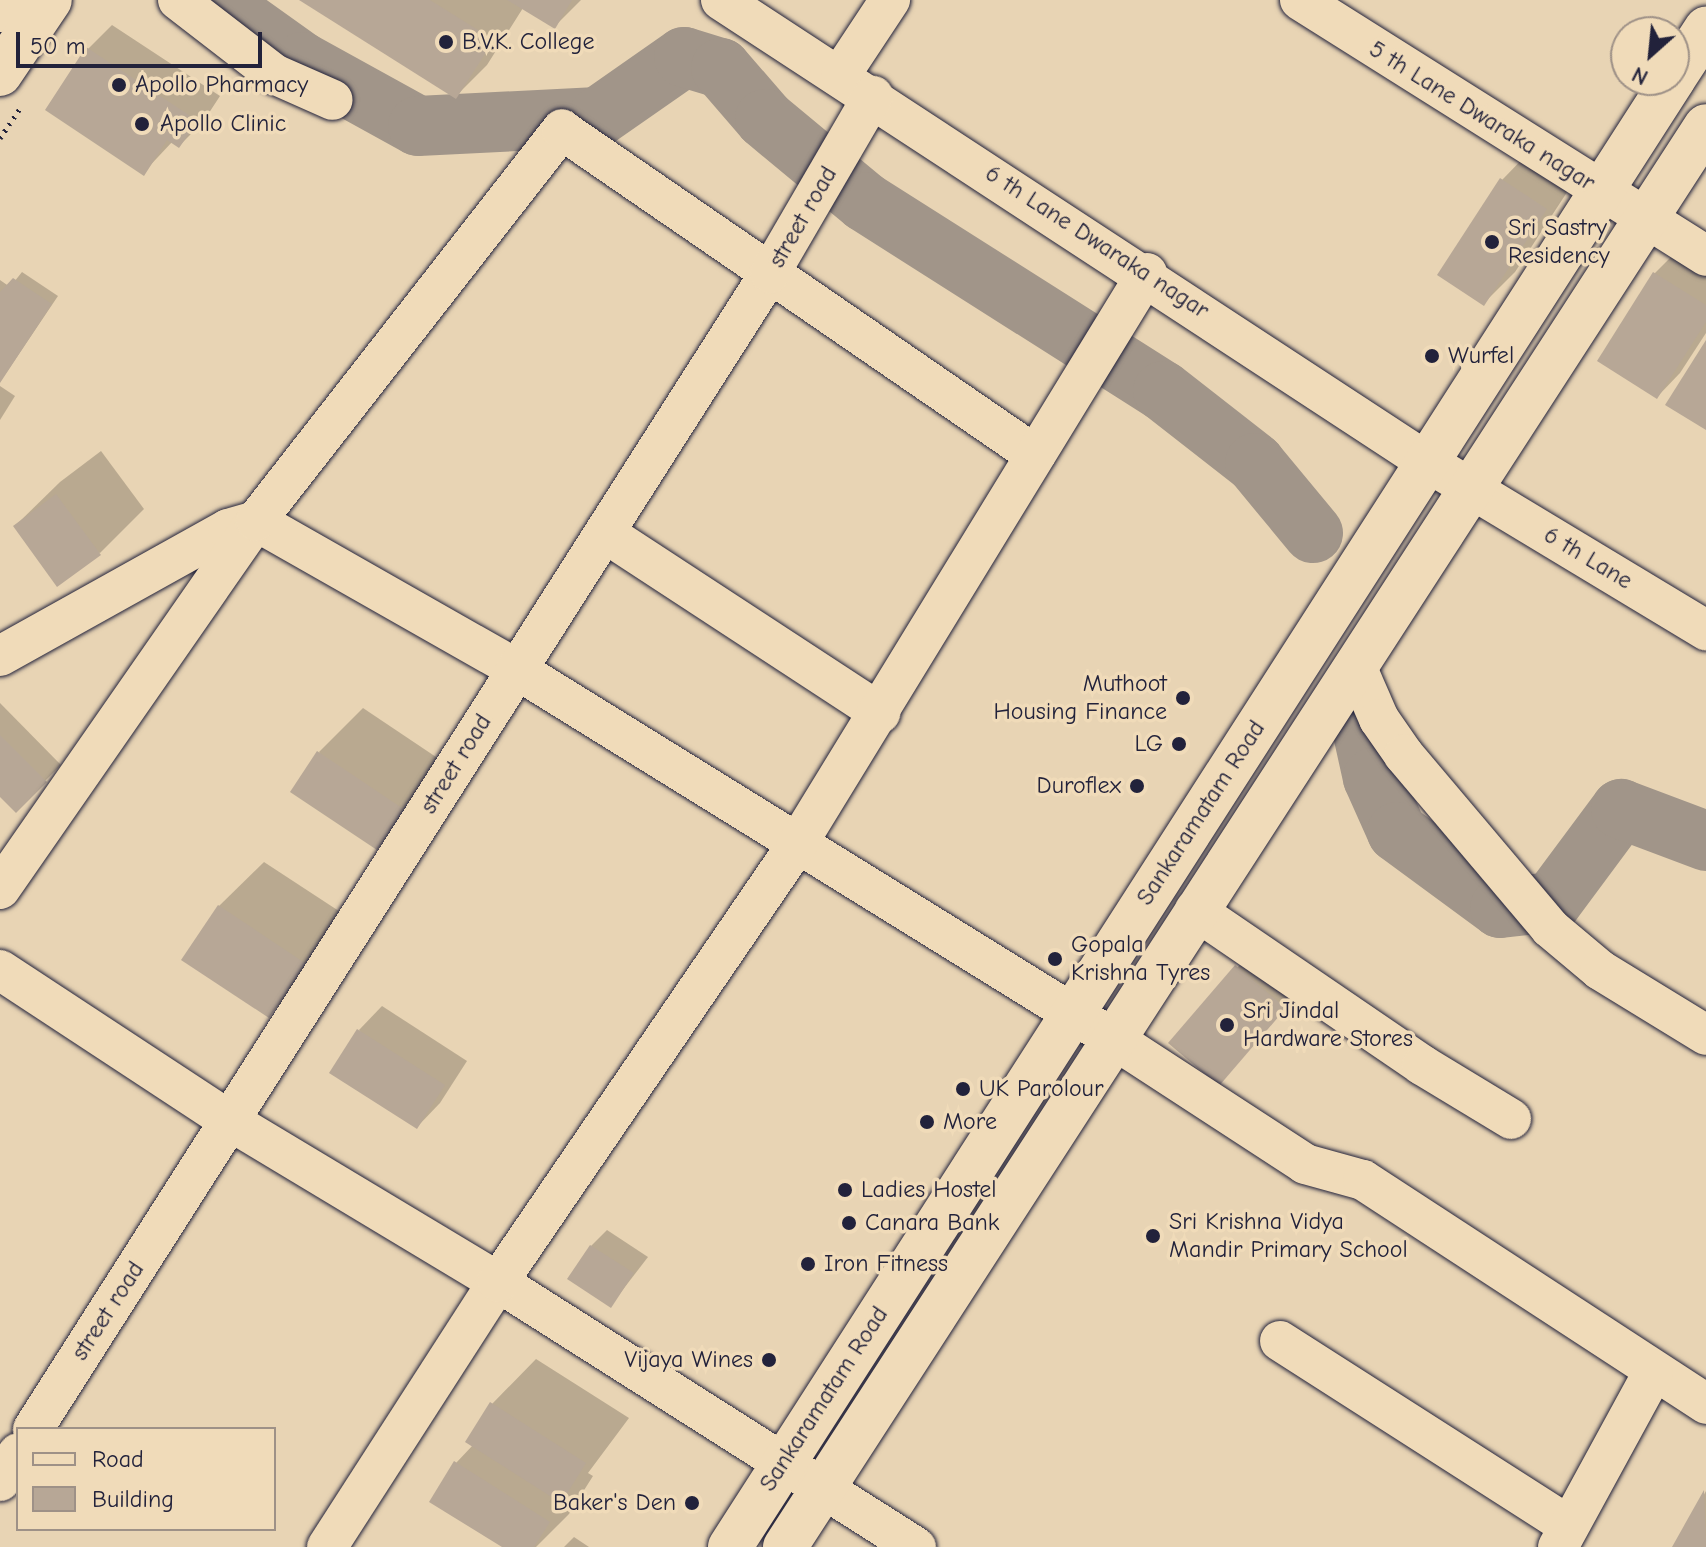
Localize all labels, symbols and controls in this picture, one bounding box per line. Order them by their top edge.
scale bar [20,16,266,66]
north arrow [1610,16,1690,96]
place label: B.V.K. College [462,28,595,56]
text: 50 m [30,32,86,60]
marker: B.V.K. College [437,33,455,51]
street label: 5 th Lane Dwaraka nagar [1364,35,1600,197]
text: N [1628,61,1652,90]
place label: Apollo Pharmacy [135,71,308,99]
marker: Apollo Pharmacy [110,76,128,94]
place label: Apollo Clinic [160,110,286,138]
marker: Apollo Clinic [131,113,153,135]
street label: 6 th Lane Dwaraka nagar [980,159,1214,325]
street label: street road [763,161,843,273]
place label: Sri Sastry Residency [1508,214,1610,270]
marker: Sri Sastry Residency [1483,233,1501,251]
place label: Wurfel [1448,342,1514,370]
marker: Wurfel [1423,347,1441,365]
street label: 6 th Lane [1539,520,1637,596]
place label: Muthoot Housing Finance [993,670,1167,726]
marker: Muthoot Housing Finance [1174,689,1192,707]
street label: street road [414,709,498,819]
street label: Sankaramatam Road [1131,715,1271,911]
place label: LG [1135,730,1163,758]
marker: LG [1170,735,1188,753]
place label: Duroflex [1037,772,1121,800]
marker: Duroflex [1128,777,1146,795]
place label: Gopala Krishna Tyres [1071,931,1210,987]
marker: Gopala Krishna Tyres [1046,950,1064,968]
place label: Sri Jindal Hardware Stores [1243,997,1413,1053]
marker: Sri Jindal Hardware Stores [1218,1016,1236,1034]
place label: UK Parolour [979,1075,1103,1103]
marker: UK Parolour [954,1080,972,1098]
place label: More [943,1108,997,1136]
marker: More [918,1113,936,1131]
place label: Ladies Hostel [861,1176,996,1204]
marker: Ladies Hostel [836,1181,854,1199]
place label: Sri Krishna Vidya Mandir Primary School [1169,1208,1408,1264]
place label: Canara Bank [865,1209,999,1237]
marker: Canara Bank [840,1214,858,1232]
marker: Sri Krishna Vidya Mandir Primary School [1144,1227,1162,1245]
place label: Iron Fitness [824,1250,948,1278]
marker: Iron Fitness [799,1255,817,1273]
street label: street road [65,1256,151,1366]
street label: Sankaramatam Road [754,1301,894,1497]
place label: Vijaya Wines [624,1346,753,1374]
marker: Vijaya Wines [760,1351,778,1369]
legend [16,1427,276,1531]
text: Road [92,1445,144,1473]
text: Building [92,1485,174,1513]
place label: Baker's Den [553,1489,676,1517]
marker: Baker's Den [683,1494,701,1512]

